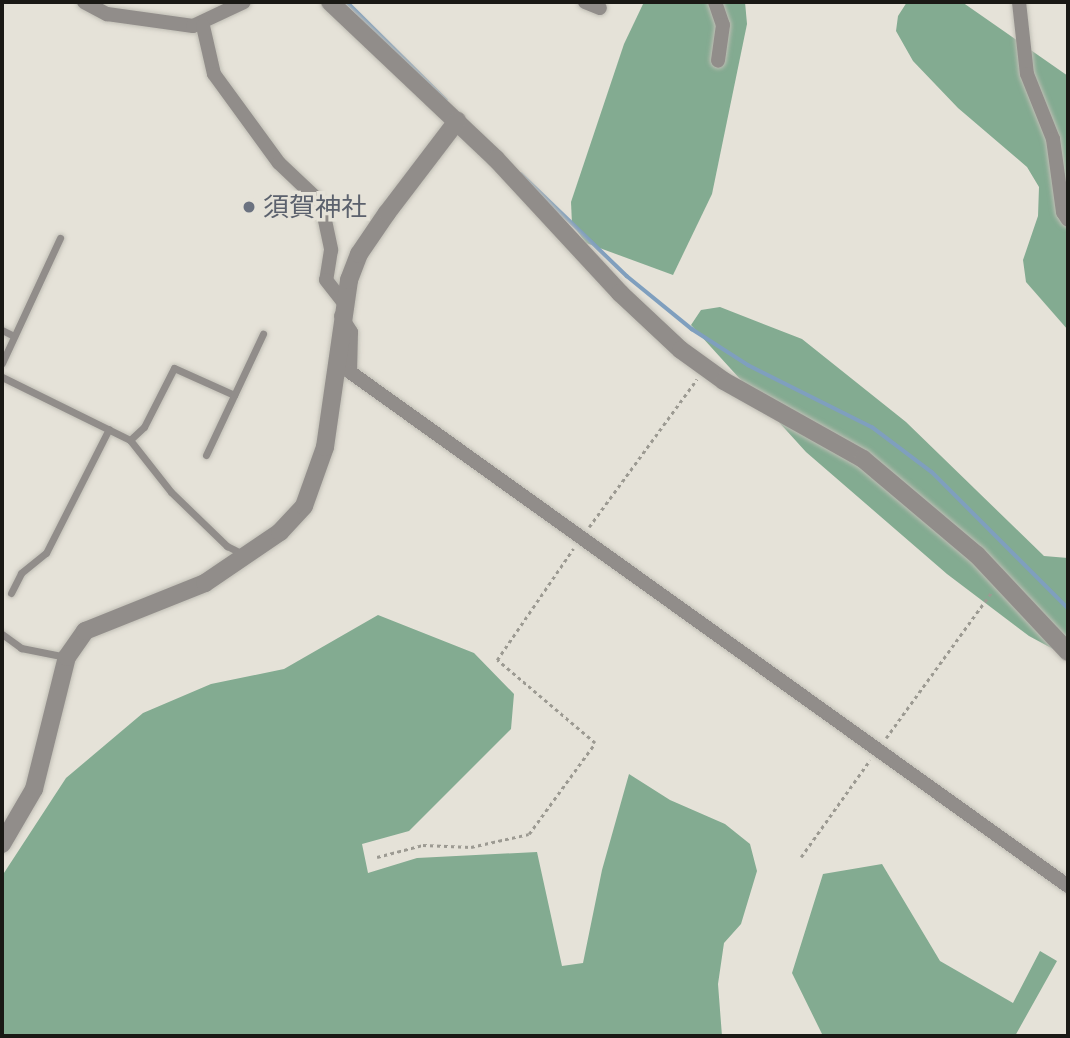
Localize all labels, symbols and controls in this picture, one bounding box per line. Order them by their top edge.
place label: 須賀神社 [263,191,367,223]
marker: 須賀神社 [241,199,257,215]

